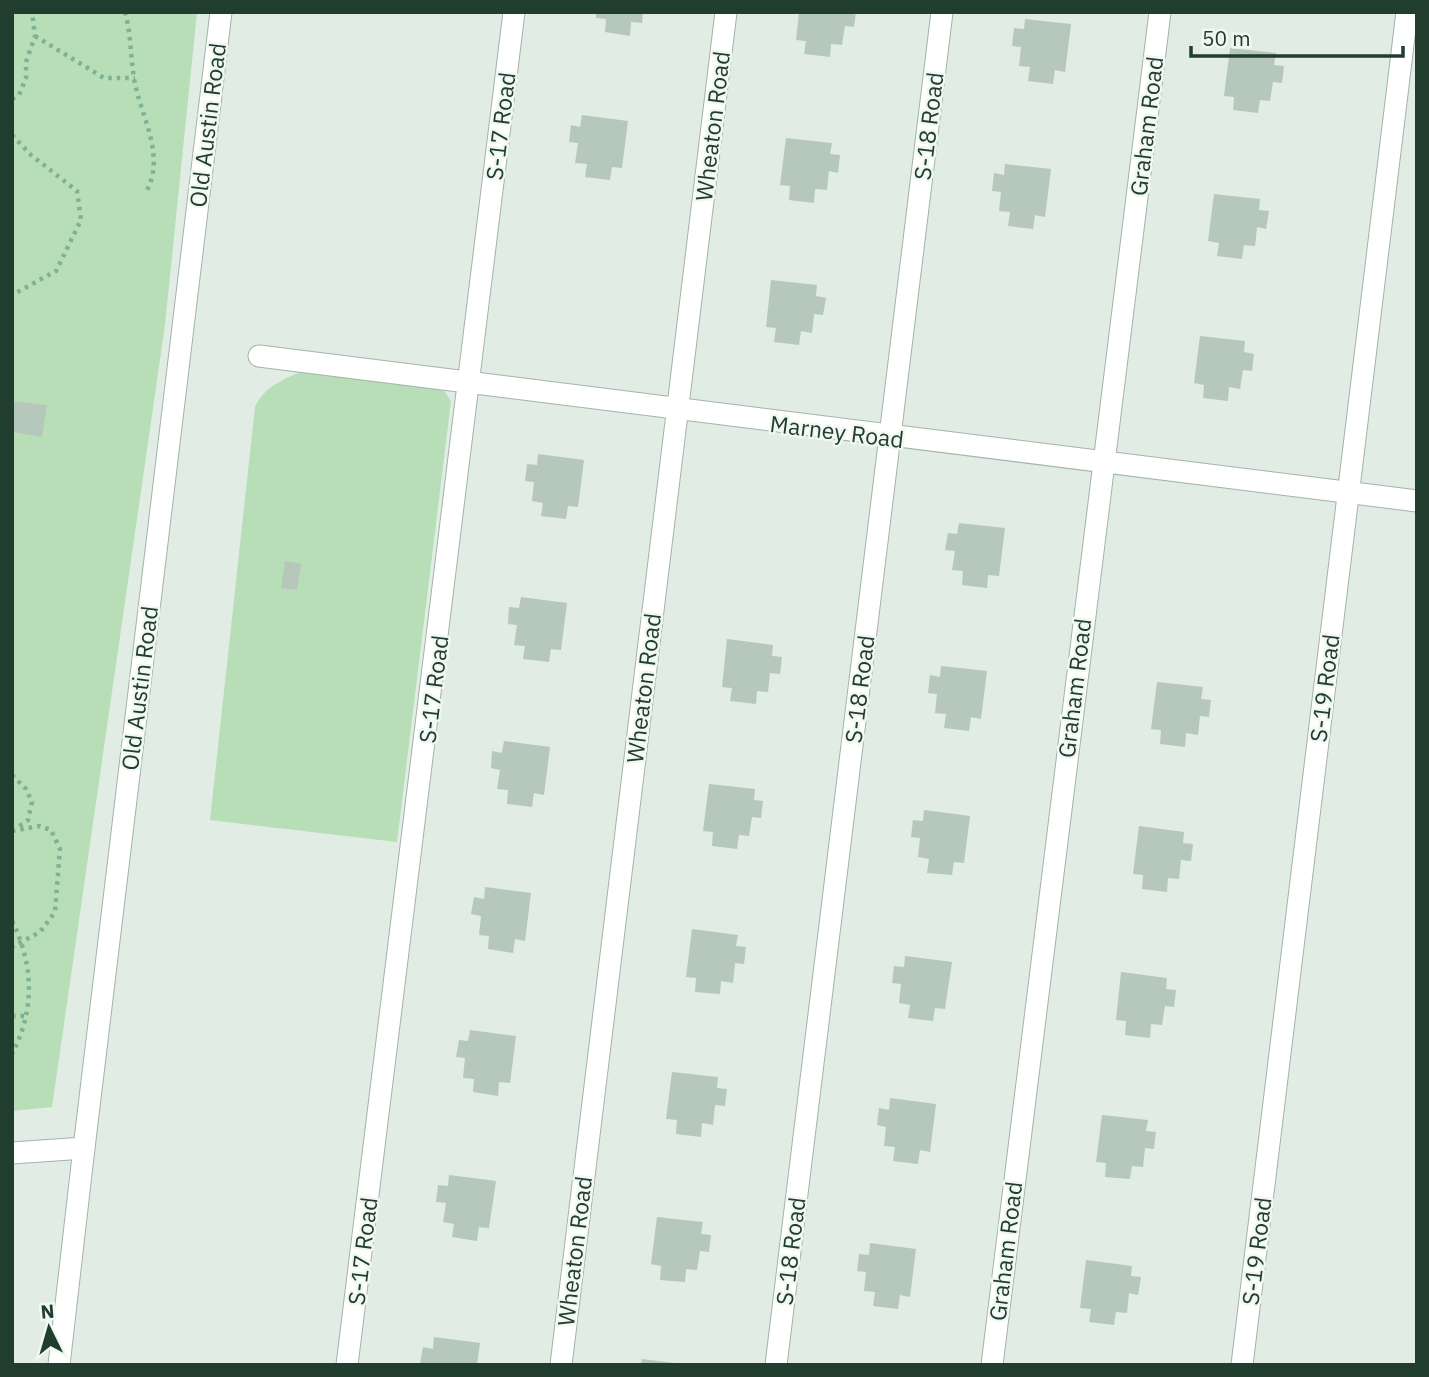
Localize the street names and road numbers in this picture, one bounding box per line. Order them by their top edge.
street label: Old Austin Road [182,41,232,209]
street label: Wheaton Road [688,49,736,203]
street label: Graham Road [1123,55,1169,197]
street label: S-17 Road [478,70,522,182]
street label: S-18 Road [906,70,950,182]
street label: Marney Road [768,408,906,454]
street label: Old Austin Road [114,604,164,772]
street label: Wheaton Road [619,611,667,765]
street label: Graham Road [1051,617,1097,759]
street label: S-19 Road [1302,632,1346,744]
street label: S-17 Road [411,633,455,745]
street label: S-18 Road [837,633,881,745]
street label: Wheaton Road [550,1174,598,1328]
street label: Graham Road [982,1180,1028,1322]
street label: S-17 Road [340,1195,384,1307]
street label: S-18 Road [768,1195,812,1307]
street label: S-19 Road [1234,1195,1278,1307]

